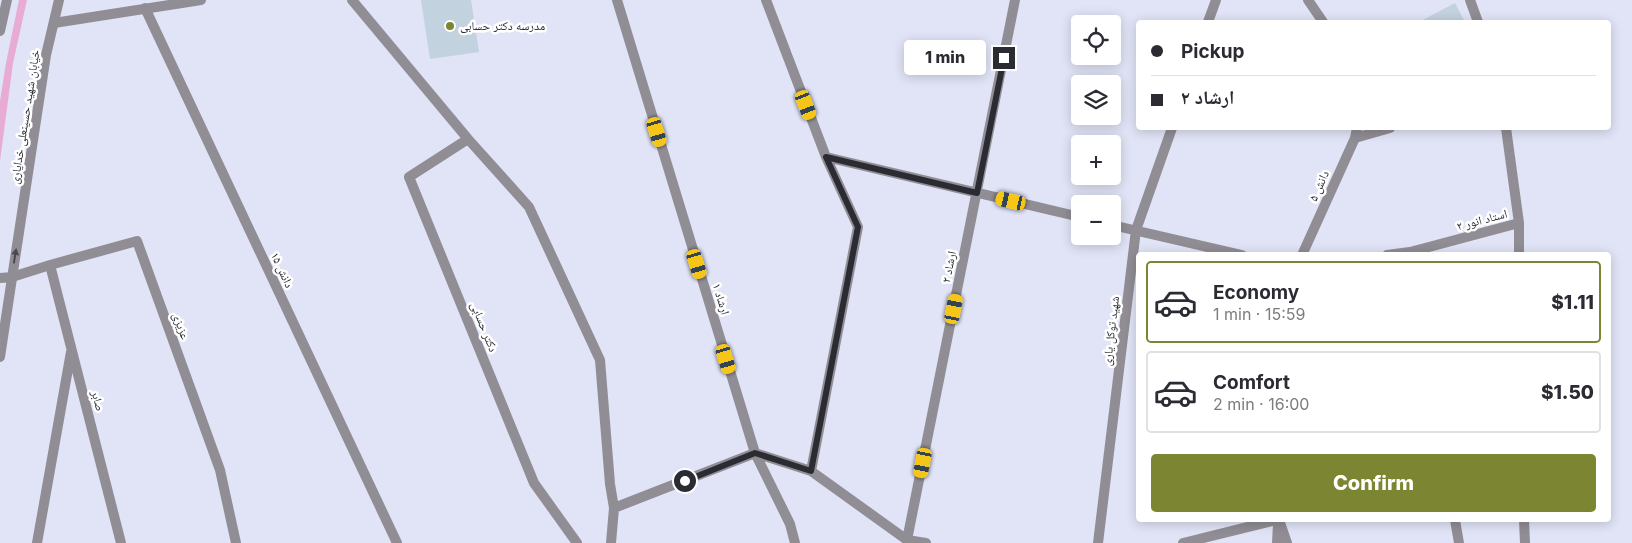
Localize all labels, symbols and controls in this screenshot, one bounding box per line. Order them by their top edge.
map controls [1071,15,1121,245]
button: locate [1071,15,1121,65]
place label: مدرسه دکتر حسابی [460,18,545,33]
marker: مدرسه دکتر حسابی [444,20,456,32]
callout: 1 min [904,40,986,76]
text: Pickup [1181,40,1244,63]
text: 1 min [925,47,965,67]
route end [993,47,1015,69]
street label: خیابان شهید حسینعلی خدایاری [6,48,43,185]
button: layers [1071,75,1121,125]
text: ارشاد ۲ [1181,86,1234,109]
car [793,88,818,122]
car [645,115,668,149]
button: + [1071,135,1121,185]
street label: دانش ۵ [1305,168,1332,204]
car [994,190,1027,212]
button: − [1071,195,1121,245]
street label: استاد انور ۲ [1455,206,1509,233]
car [685,247,708,281]
one-way arrow [12,248,20,264]
street label: دانش ۱۵ [268,250,297,290]
street label: ارشاد ۲ [938,250,959,284]
icon: car [1153,280,1198,325]
street label: ارشاد ۱ [710,281,733,317]
text: Economy [1213,281,1299,304]
text: $1.11 [1551,291,1594,314]
car [943,293,964,325]
street label: شهید توکل یاری [1099,295,1122,367]
street label: دکتر حسابی [467,300,501,354]
text: 1 min · 15:59 [1213,304,1305,324]
street label: عزیزی [170,310,193,341]
car [714,342,737,376]
icon: car [1153,370,1198,415]
text: Comfort [1213,371,1290,394]
text: $1.50 [1541,381,1594,404]
street label: صابر [88,388,108,413]
text: 2 min · 16:00 [1213,394,1309,414]
car [912,447,933,479]
button: Confirm [1151,454,1596,512]
route start [674,470,696,492]

